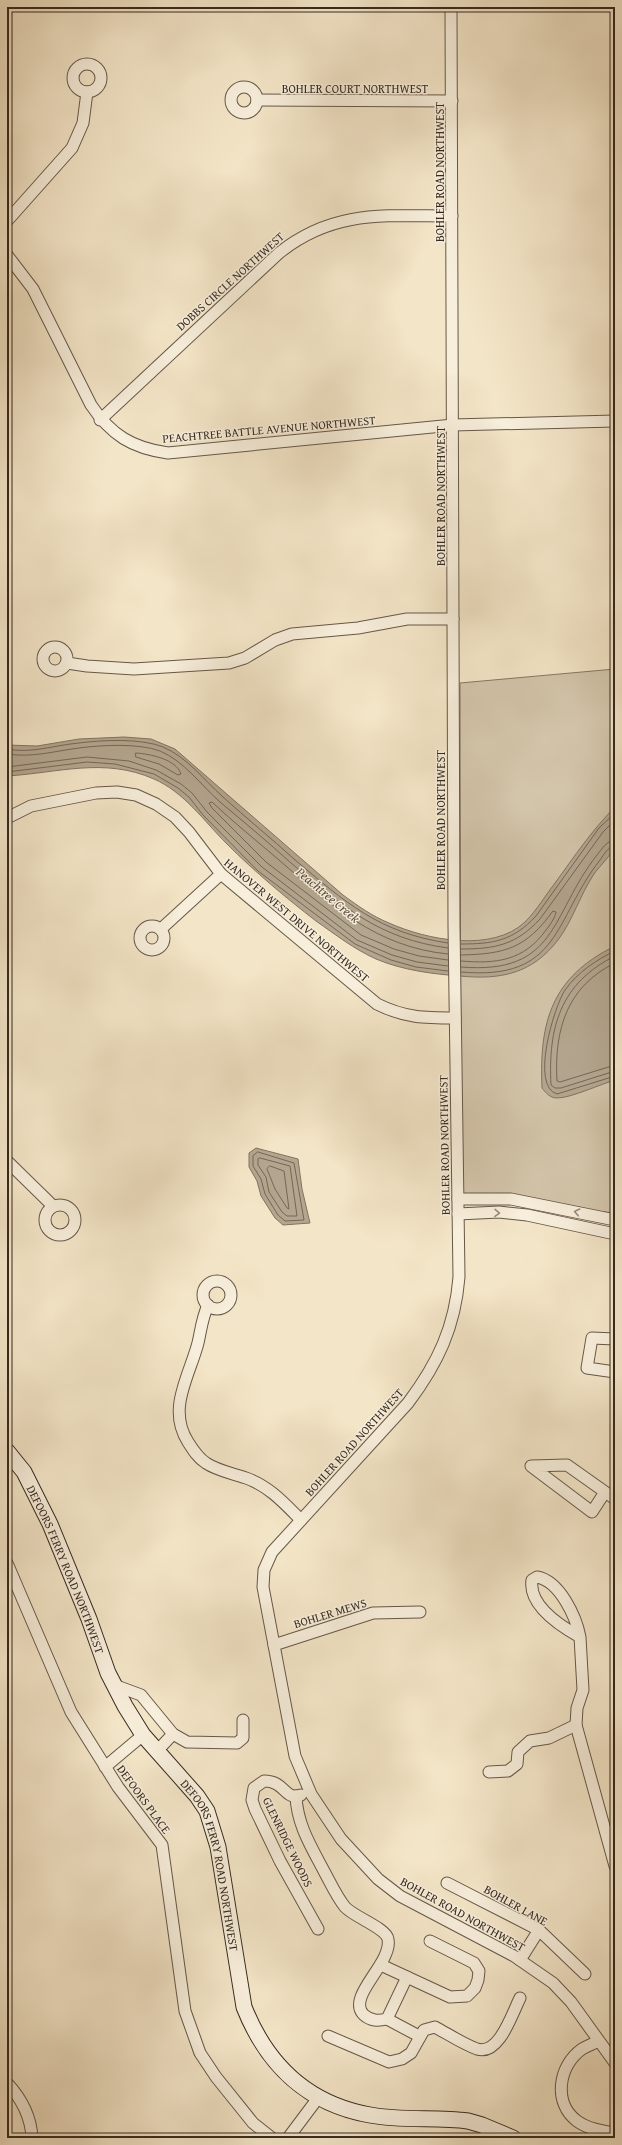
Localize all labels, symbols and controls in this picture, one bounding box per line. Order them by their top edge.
street label: BOHLER COURT NORTHWEST [282,80,429,97]
street label: BOHLER ROAD NORTHWEST [431,102,448,242]
street label: DOBBS CIRCLE NORTHWEST [172,228,288,334]
street label: PEACHTREE BATTLE AVENUE NORTHWEST [162,411,377,447]
street label: BOHLER ROAD NORTHWEST [432,426,449,566]
street label: BOHLER ROAD NORTHWEST [432,750,449,890]
street label: HANOVER WEST DRIVE NORTHWEST [221,854,373,986]
water label: Peachtree Creek [291,862,364,927]
street label: BOHLER ROAD NORTHWEST [434,1075,454,1215]
one-way arrow [574,1208,580,1216]
one-way arrow [494,1209,500,1217]
street label: BOHLER ROAD NORTHWEST [301,1384,407,1500]
street label: DEFOORS FERRY ROAD NORTHWEST [23,1482,109,1656]
street label: BOHLER MEWS [291,1594,369,1632]
street label: DEFOORS PLACE [113,1761,175,1837]
street label: DEFOORS FERRY ROAD NORTHWEST [177,1775,243,1952]
street label: GLENRIDGE WOODS [259,1794,317,1890]
street label: BOHLER ROAD NORTHWEST [398,1873,529,1955]
street label: BOHLER LANE [481,1880,551,1930]

